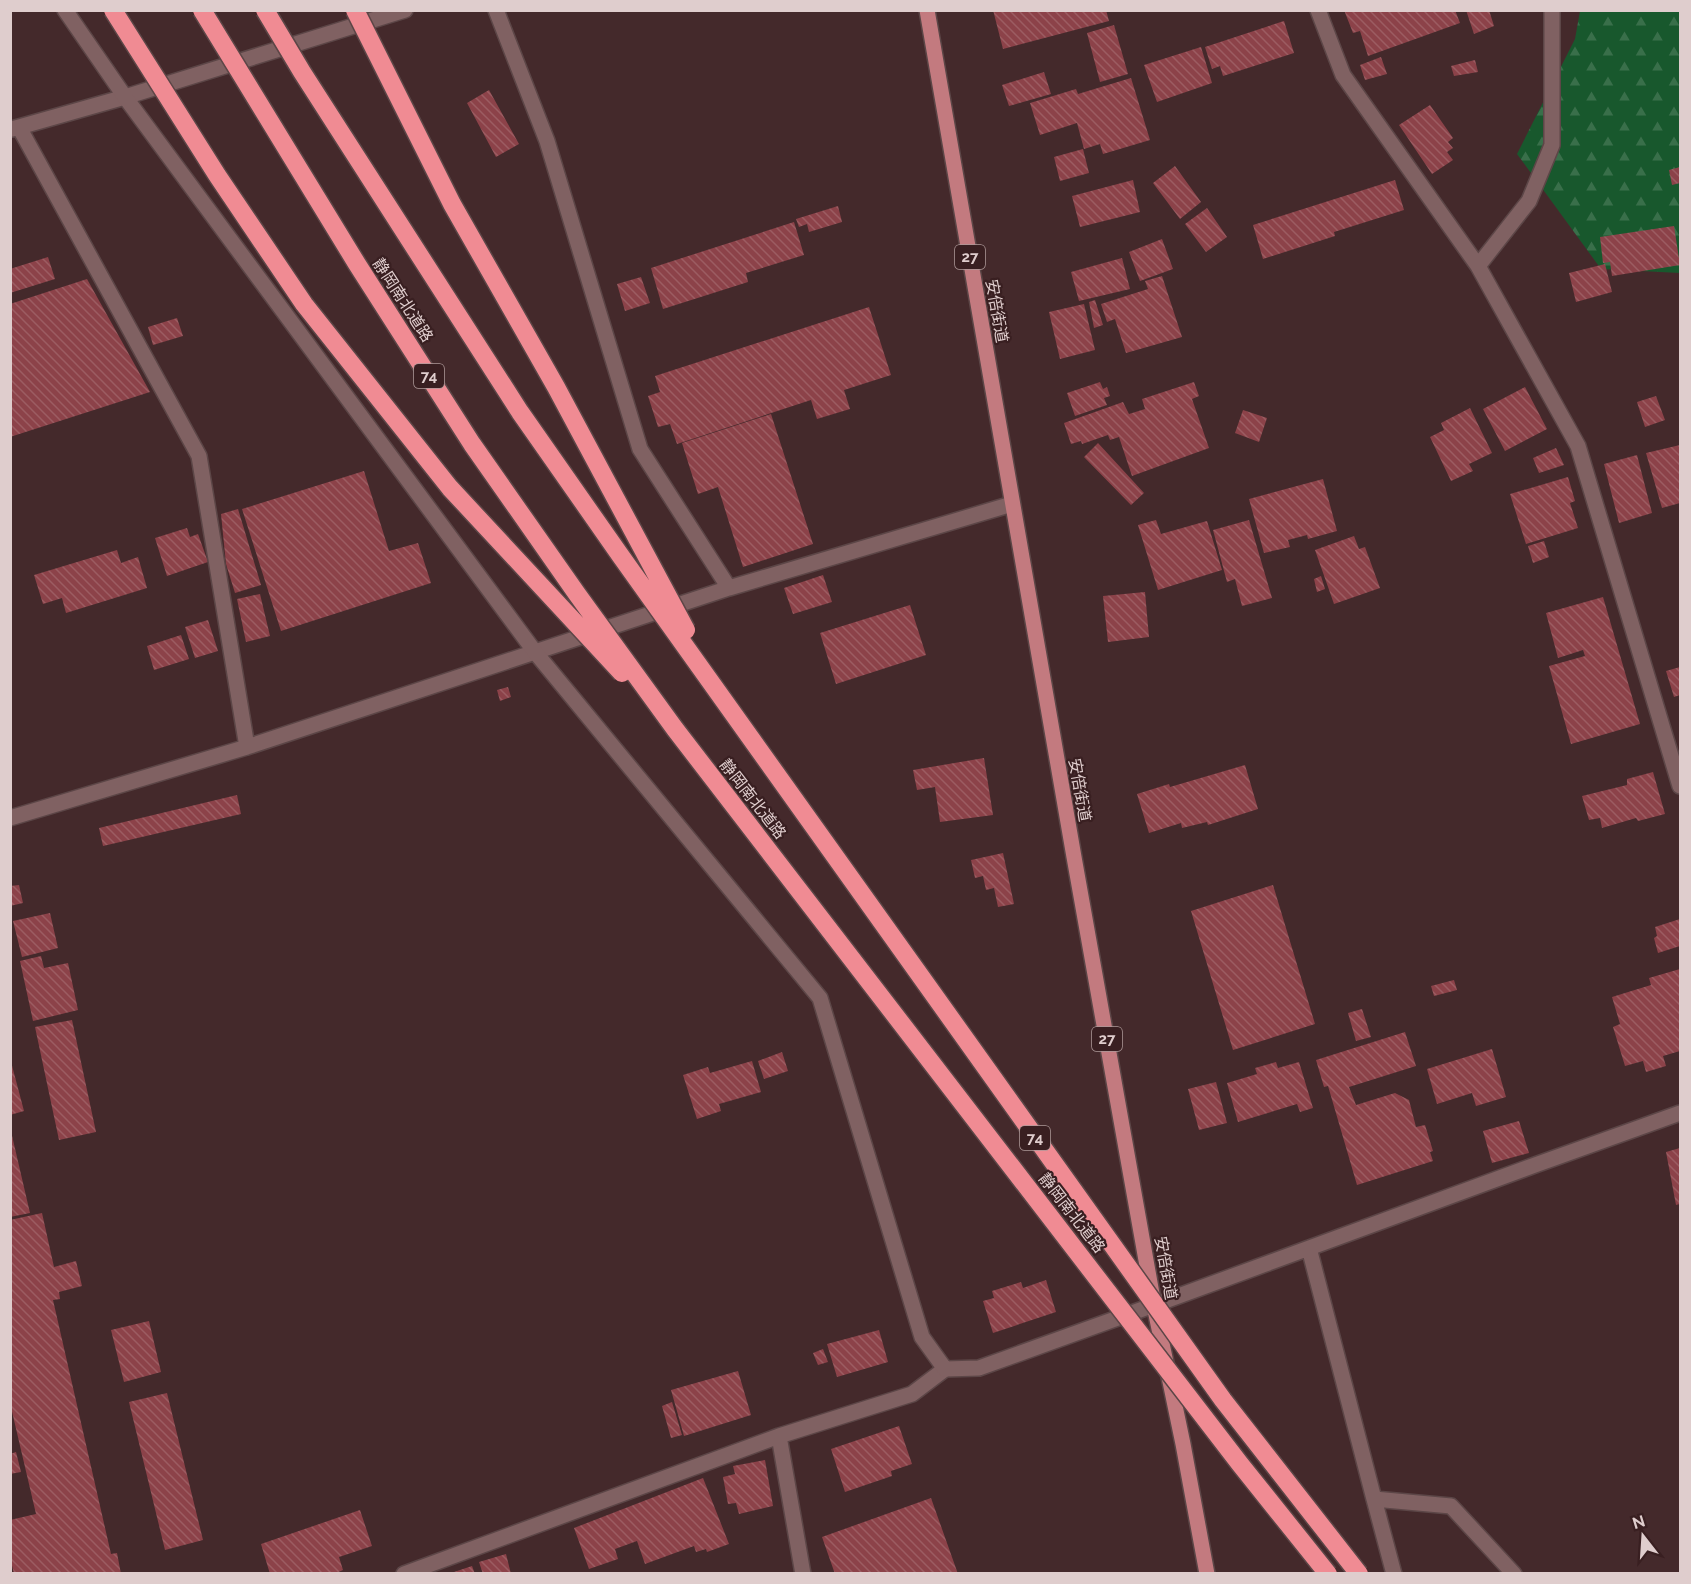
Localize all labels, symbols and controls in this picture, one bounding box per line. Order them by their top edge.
road number: 27 [955,245,985,269]
street label: 静岡南北道路 [369,255,437,345]
street label: 安倍街道 [982,278,1012,344]
road number: 74 [414,364,444,388]
street label: 静岡南北道路 [716,755,790,843]
street label: 安倍街道 [1065,757,1095,823]
road number: 27 [1092,1027,1122,1051]
road number: 74 [1020,1126,1050,1150]
street label: 静岡南北道路 [1035,1169,1109,1257]
street label: 安倍街道 [1151,1235,1181,1301]
north arrow [1613,1506,1673,1566]
text: N [1630,1511,1647,1533]

